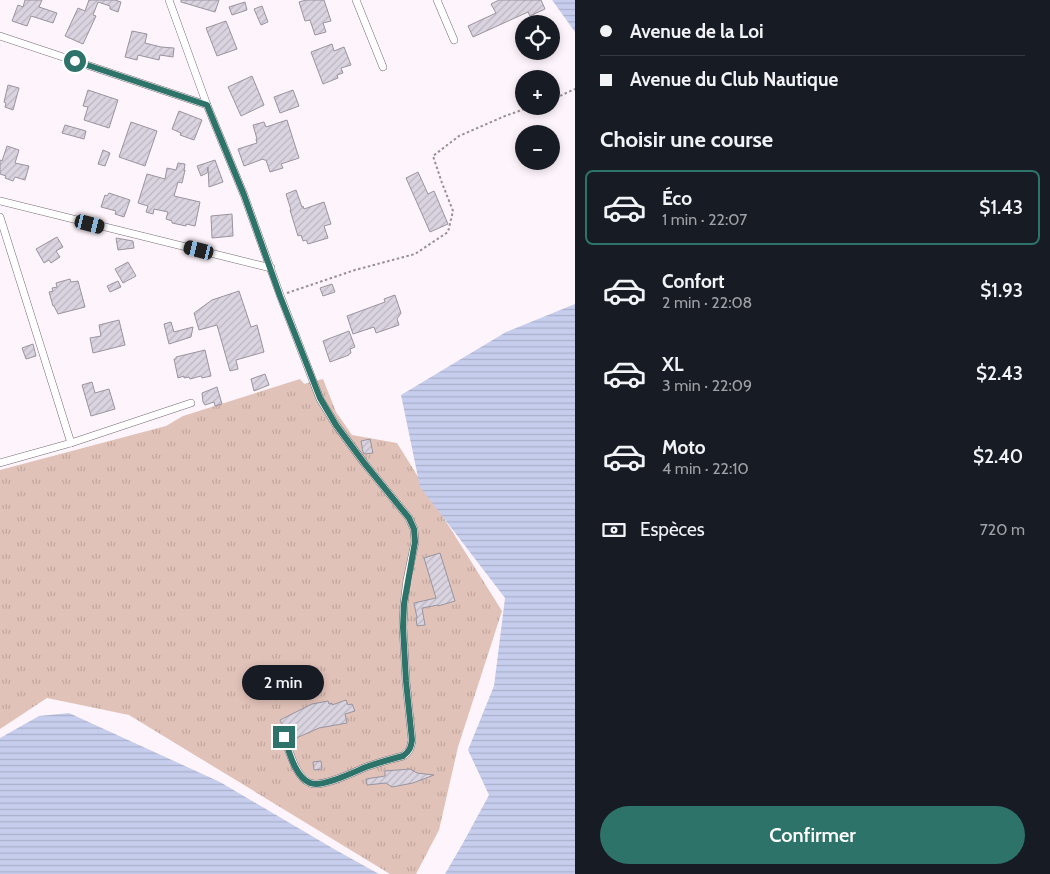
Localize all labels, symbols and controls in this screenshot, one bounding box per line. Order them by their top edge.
map controls [515,15,560,170]
button: locate [515,15,560,60]
text: Avenue de la Loi [630,20,764,43]
route start [64,50,86,72]
text: Avenue du Club Nautique [630,68,838,91]
button: + [515,70,560,115]
button: − [515,125,560,170]
text: Choisir une course [600,126,773,153]
icon: car [602,185,647,230]
text: Éco [662,187,692,210]
text: $1.43 [979,196,1023,219]
text: 1 min · 22:07 [662,210,747,229]
car [73,213,106,235]
car [182,239,215,261]
icon: car [602,268,647,313]
text: Confort [662,270,725,293]
text: $1.93 [980,279,1023,302]
text: 2 min · 22:08 [662,293,752,312]
icon: car [602,351,647,396]
text: XL [662,353,683,376]
text: $2.43 [976,362,1023,385]
text: 3 min · 22:09 [662,376,752,395]
icon: car [602,434,647,479]
text: Moto [662,436,706,459]
text: $2.40 [973,445,1023,468]
text: 4 min · 22:10 [662,459,749,478]
icon: cash [600,516,628,544]
text: Espèces [640,518,705,541]
text: 720 m [980,520,1025,539]
callout: 2 min [243,664,325,700]
text: 2 min [264,673,302,692]
route end [273,726,295,748]
button: Confirmer [600,806,1025,864]

